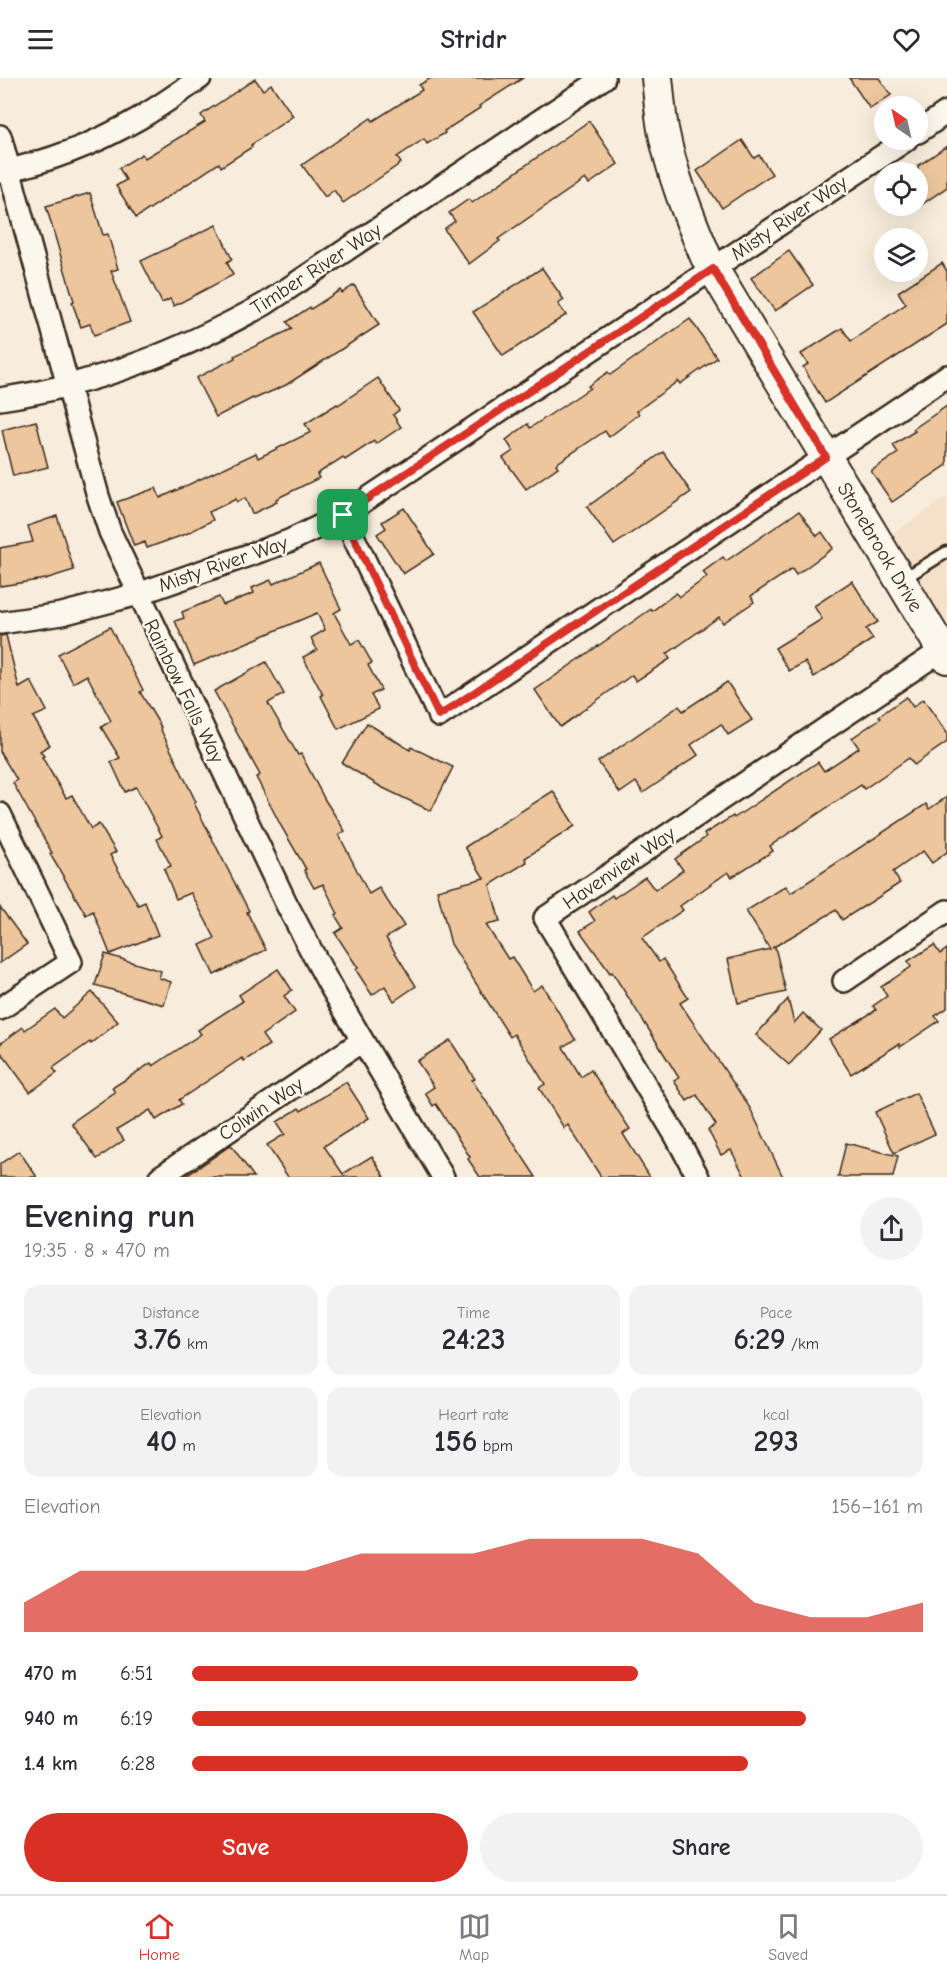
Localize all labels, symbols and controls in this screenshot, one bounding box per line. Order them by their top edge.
icon: menu [24,23,57,56]
icon: heart [890,23,923,56]
text: Stridr [440,24,507,55]
north arrow [874,96,928,150]
map controls [874,96,928,282]
button: locate [874,162,928,216]
street label: Misty River Way [726,171,852,265]
street label: Timber River Way [246,218,386,320]
button: layers [874,228,928,282]
street label: Stonebrook Drive [832,478,928,616]
pin [317,489,368,540]
icon: arrive [326,498,359,531]
street label: Misty River Way [155,531,291,597]
street label: Rainbow Falls Way [139,615,229,767]
street label: Havenview Way [558,822,680,914]
street label: Colwin Way [214,1072,308,1146]
text: Evening run [24,1197,195,1235]
button: share [860,1197,923,1260]
text: 19:35 · 8 × 470 m [24,1239,170,1262]
text: Distance [142,1304,199,1322]
text: Time [457,1304,490,1322]
text: Pace [760,1304,792,1322]
text: 3.76 [134,1322,182,1357]
text: 24:23 [441,1322,506,1357]
text: 6:29 [733,1322,786,1357]
text: km [182,1335,208,1353]
text: /km [786,1335,819,1353]
text: Elevation [140,1406,201,1424]
text: Heart rate [438,1406,509,1424]
text: kcal [763,1406,790,1424]
text: 40 [146,1424,177,1459]
text: 156 [434,1424,477,1459]
text: 293 [753,1424,799,1459]
text: m [177,1437,196,1455]
text: bpm [477,1437,513,1455]
text: Elevation [24,1495,101,1518]
text: 156–161 m [832,1495,923,1518]
text: 470 m [24,1662,77,1685]
text: 6:51 [120,1662,153,1685]
text: 940 m [24,1707,78,1730]
text: 6:19 [120,1707,153,1730]
text: 1.4 km [24,1752,78,1775]
text: 6:28 [120,1752,155,1775]
button: Save [24,1813,468,1882]
button: Share [480,1813,923,1882]
tab: Home [139,1910,180,1964]
tab: Map [458,1910,491,1964]
tab: Saved [768,1910,808,1964]

